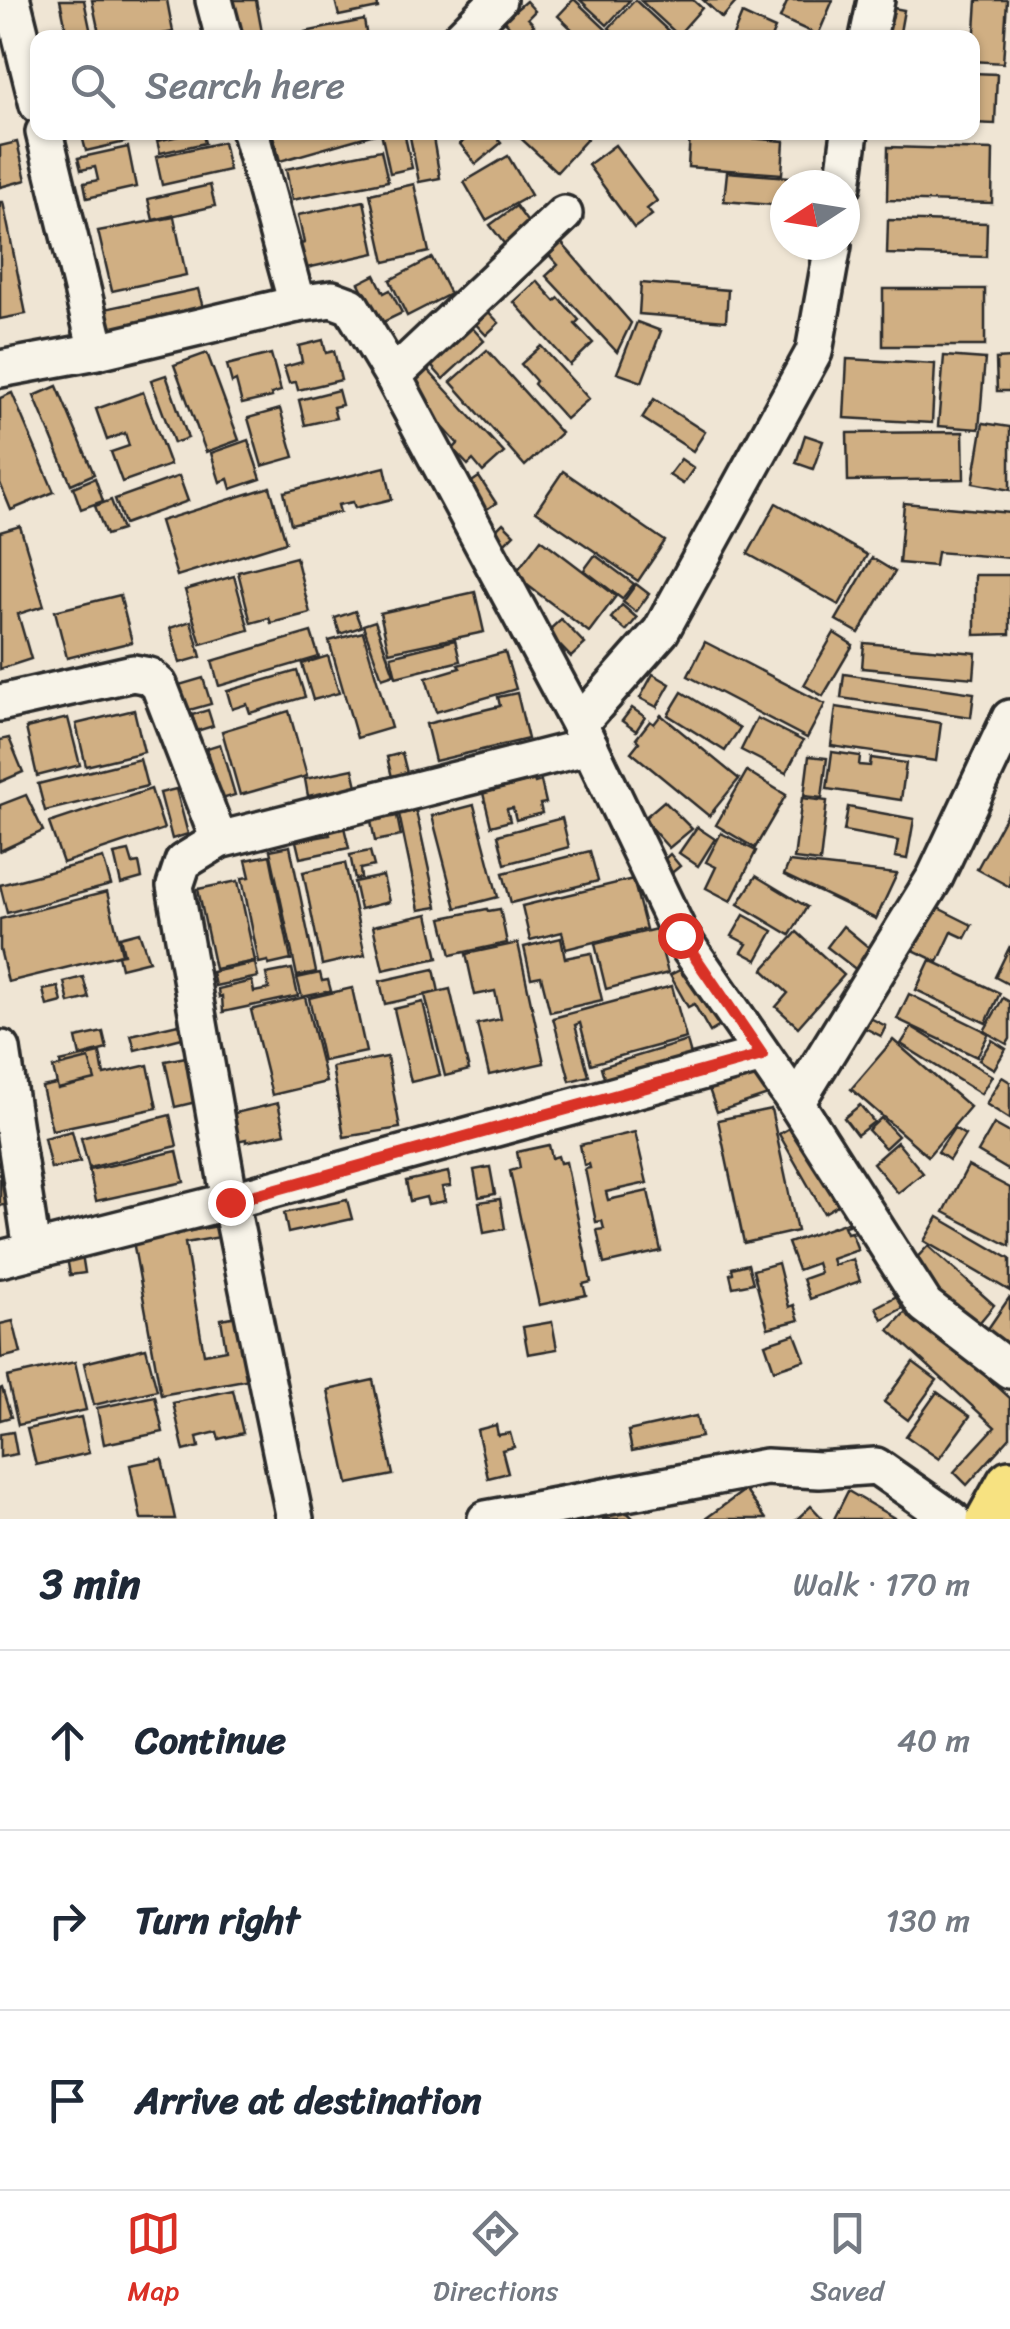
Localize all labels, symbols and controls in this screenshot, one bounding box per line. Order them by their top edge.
search box [30,30,980,140]
text: Search here [145,52,345,119]
icon: search [65,58,120,113]
north arrow [770,170,860,260]
route start [658,913,704,959]
route end [208,1180,254,1226]
text: 3 min [40,1547,140,1621]
text: Walk · 170 m [793,1556,970,1613]
text: Continue [135,1707,286,1774]
text: 40 m [897,1712,970,1769]
icon: ahead [40,1713,95,1768]
text: Turn right [135,1887,300,1954]
text: 130 m [886,1892,970,1949]
icon: right [40,1893,95,1948]
text: Arrive at destination [135,2067,482,2134]
icon: arrive [40,2073,95,2128]
tab: Map [126,2206,181,2315]
tab: Directions [433,2206,558,2315]
tab: Saved [810,2206,884,2315]

